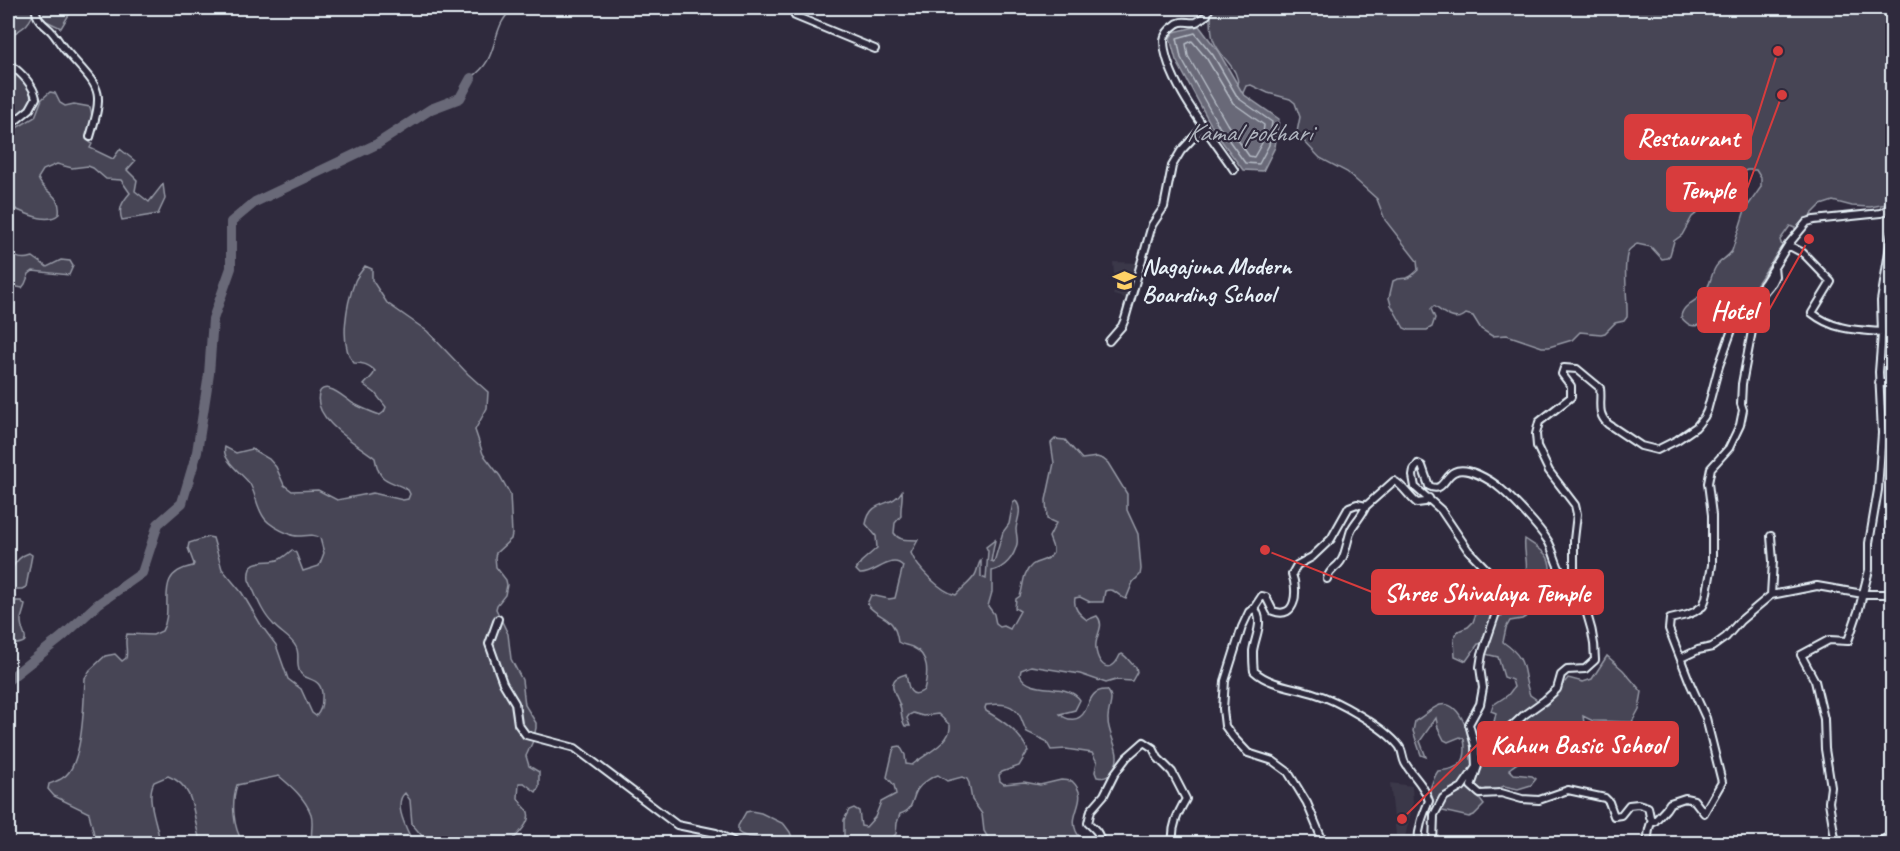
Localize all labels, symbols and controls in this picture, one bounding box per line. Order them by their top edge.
callout: Restaurant [1625,115,1751,159]
water label: Kamal pokhari [1187,116,1318,149]
text: Restaurant [1637,121,1742,154]
callout: Temple [1667,167,1747,211]
text: Temple [1679,173,1737,206]
place label: Nagajuna Modern Boarding School [1142,251,1293,309]
school or university icon: Nagajuna Modern Boarding School [1111,267,1137,293]
callout: Hotel [1698,288,1769,332]
text: Hotel [1711,294,1761,327]
callout: Shree Shivalaya Temple [1372,570,1603,614]
text: Shree Shivalaya Temple [1384,576,1592,609]
callout: Kahun Basic School [1478,722,1678,766]
text: Kahun Basic School [1490,728,1671,761]

